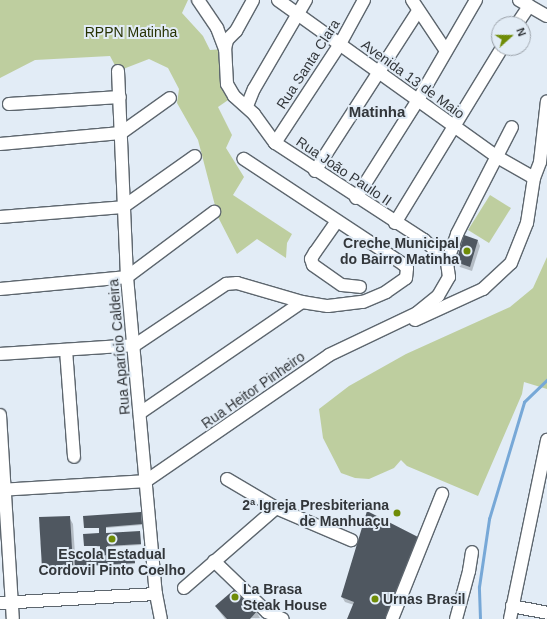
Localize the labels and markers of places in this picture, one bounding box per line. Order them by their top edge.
place label: Creche Municipal do Bairro Matinha [340,235,459,268]
marker: Creche Municipal do Bairro Matinha [462,246,472,256]
place label: 2ª Igreja Presbiteriana de Manhuaçu [242,497,389,530]
marker: 2ª Igreja Presbiteriana de Manhuaçu [392,508,402,518]
marker: Escola Estadual Cordovil Pinto Coelho [107,534,117,544]
place label: Escola Estadual Cordovil Pinto Coelho [39,546,185,578]
place label: La Brasa Steak House [243,581,327,614]
place label: Urnas Brasil [383,591,465,607]
marker: La Brasa Steak House [230,592,240,602]
marker: Urnas Brasil [370,594,380,604]

